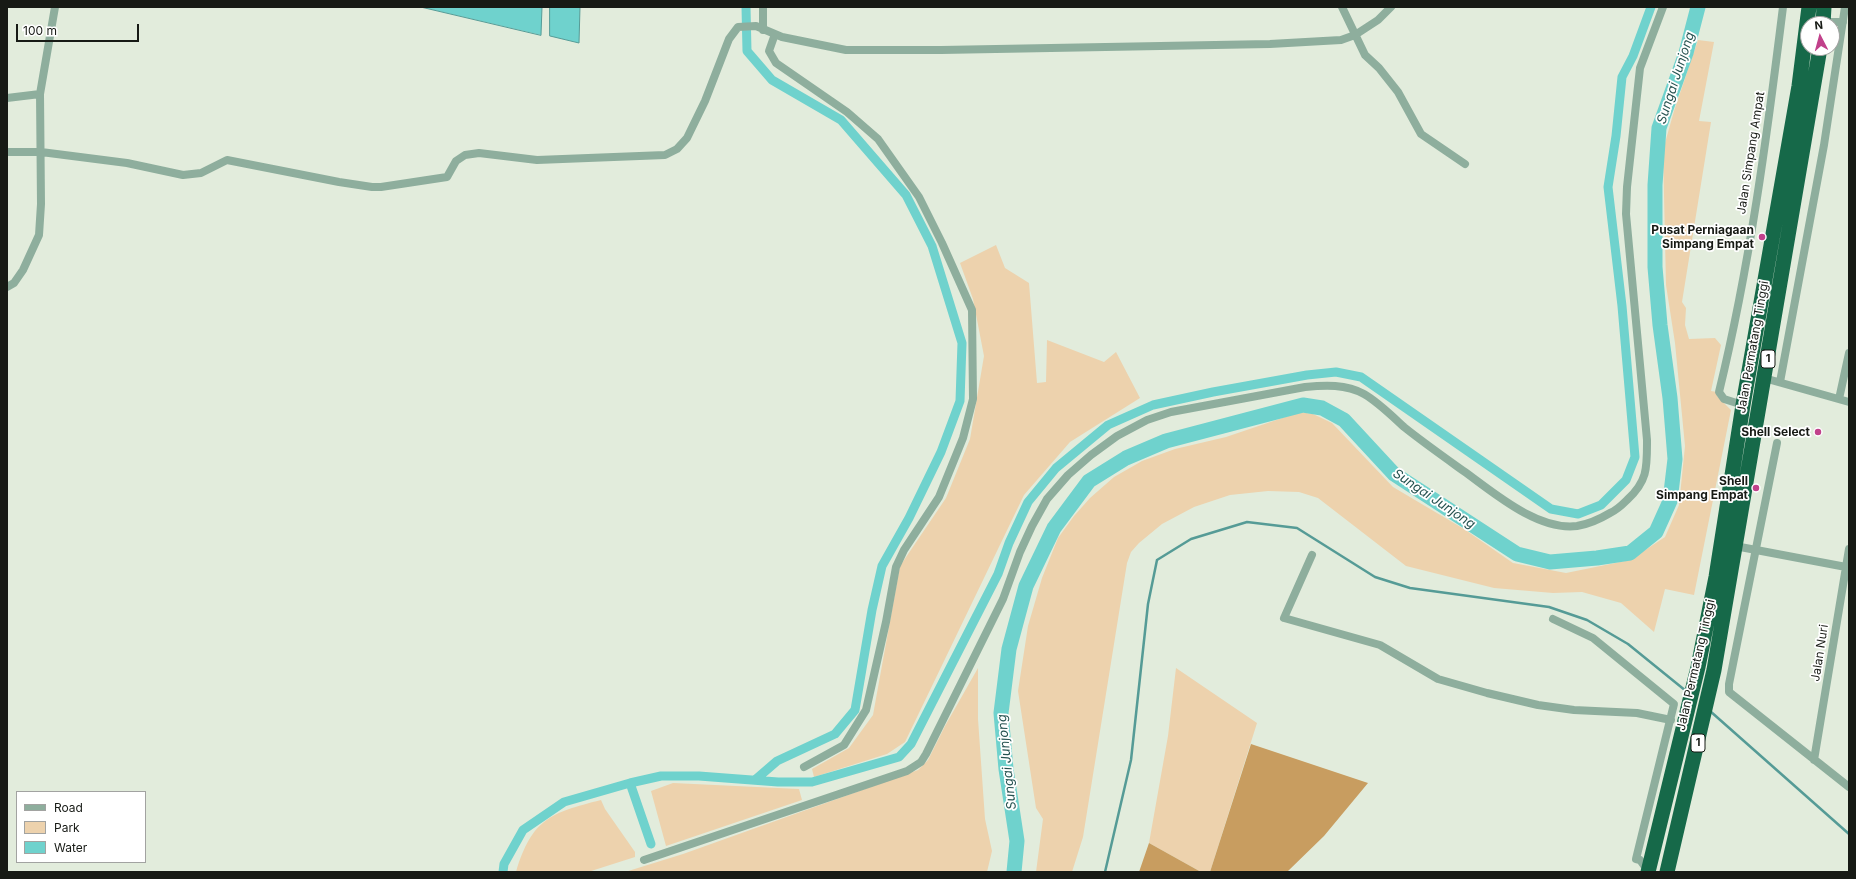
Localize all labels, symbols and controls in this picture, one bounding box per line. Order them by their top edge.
scale bar [18,16,141,42]
north arrow [1800,16,1840,56]
text: N [1814,18,1824,32]
text: 100 m [23,23,57,38]
water label: Sungai Junjong [1654,30,1698,126]
street label: Jalan Simpang Ampat [1734,91,1768,215]
place label: Pusat Perniagaan Simpang Empat [1651,223,1754,251]
marker: Pusat Perniagaan Simpang Empat [1757,232,1767,242]
street label: Jalan Permatang Tinggi [1734,280,1772,414]
road number: 1 [1761,350,1775,368]
place label: Shell Select [1741,425,1810,439]
marker: Shell Select [1813,427,1823,437]
water label: Sungai Junjong [1390,466,1478,532]
place label: Shell Simpang Empat [1656,474,1748,502]
marker: Shell Simpang Empat [1751,483,1761,493]
street label: Jalan Permatang Tinggi [1674,598,1718,732]
street label: Jalan Nuri [1808,624,1832,682]
water label: Sungai Junjong [994,714,1020,810]
road number: 1 [1691,734,1705,752]
legend [16,791,146,863]
text: Road [54,800,83,815]
text: Park [54,820,80,835]
text: Water [54,840,87,855]

